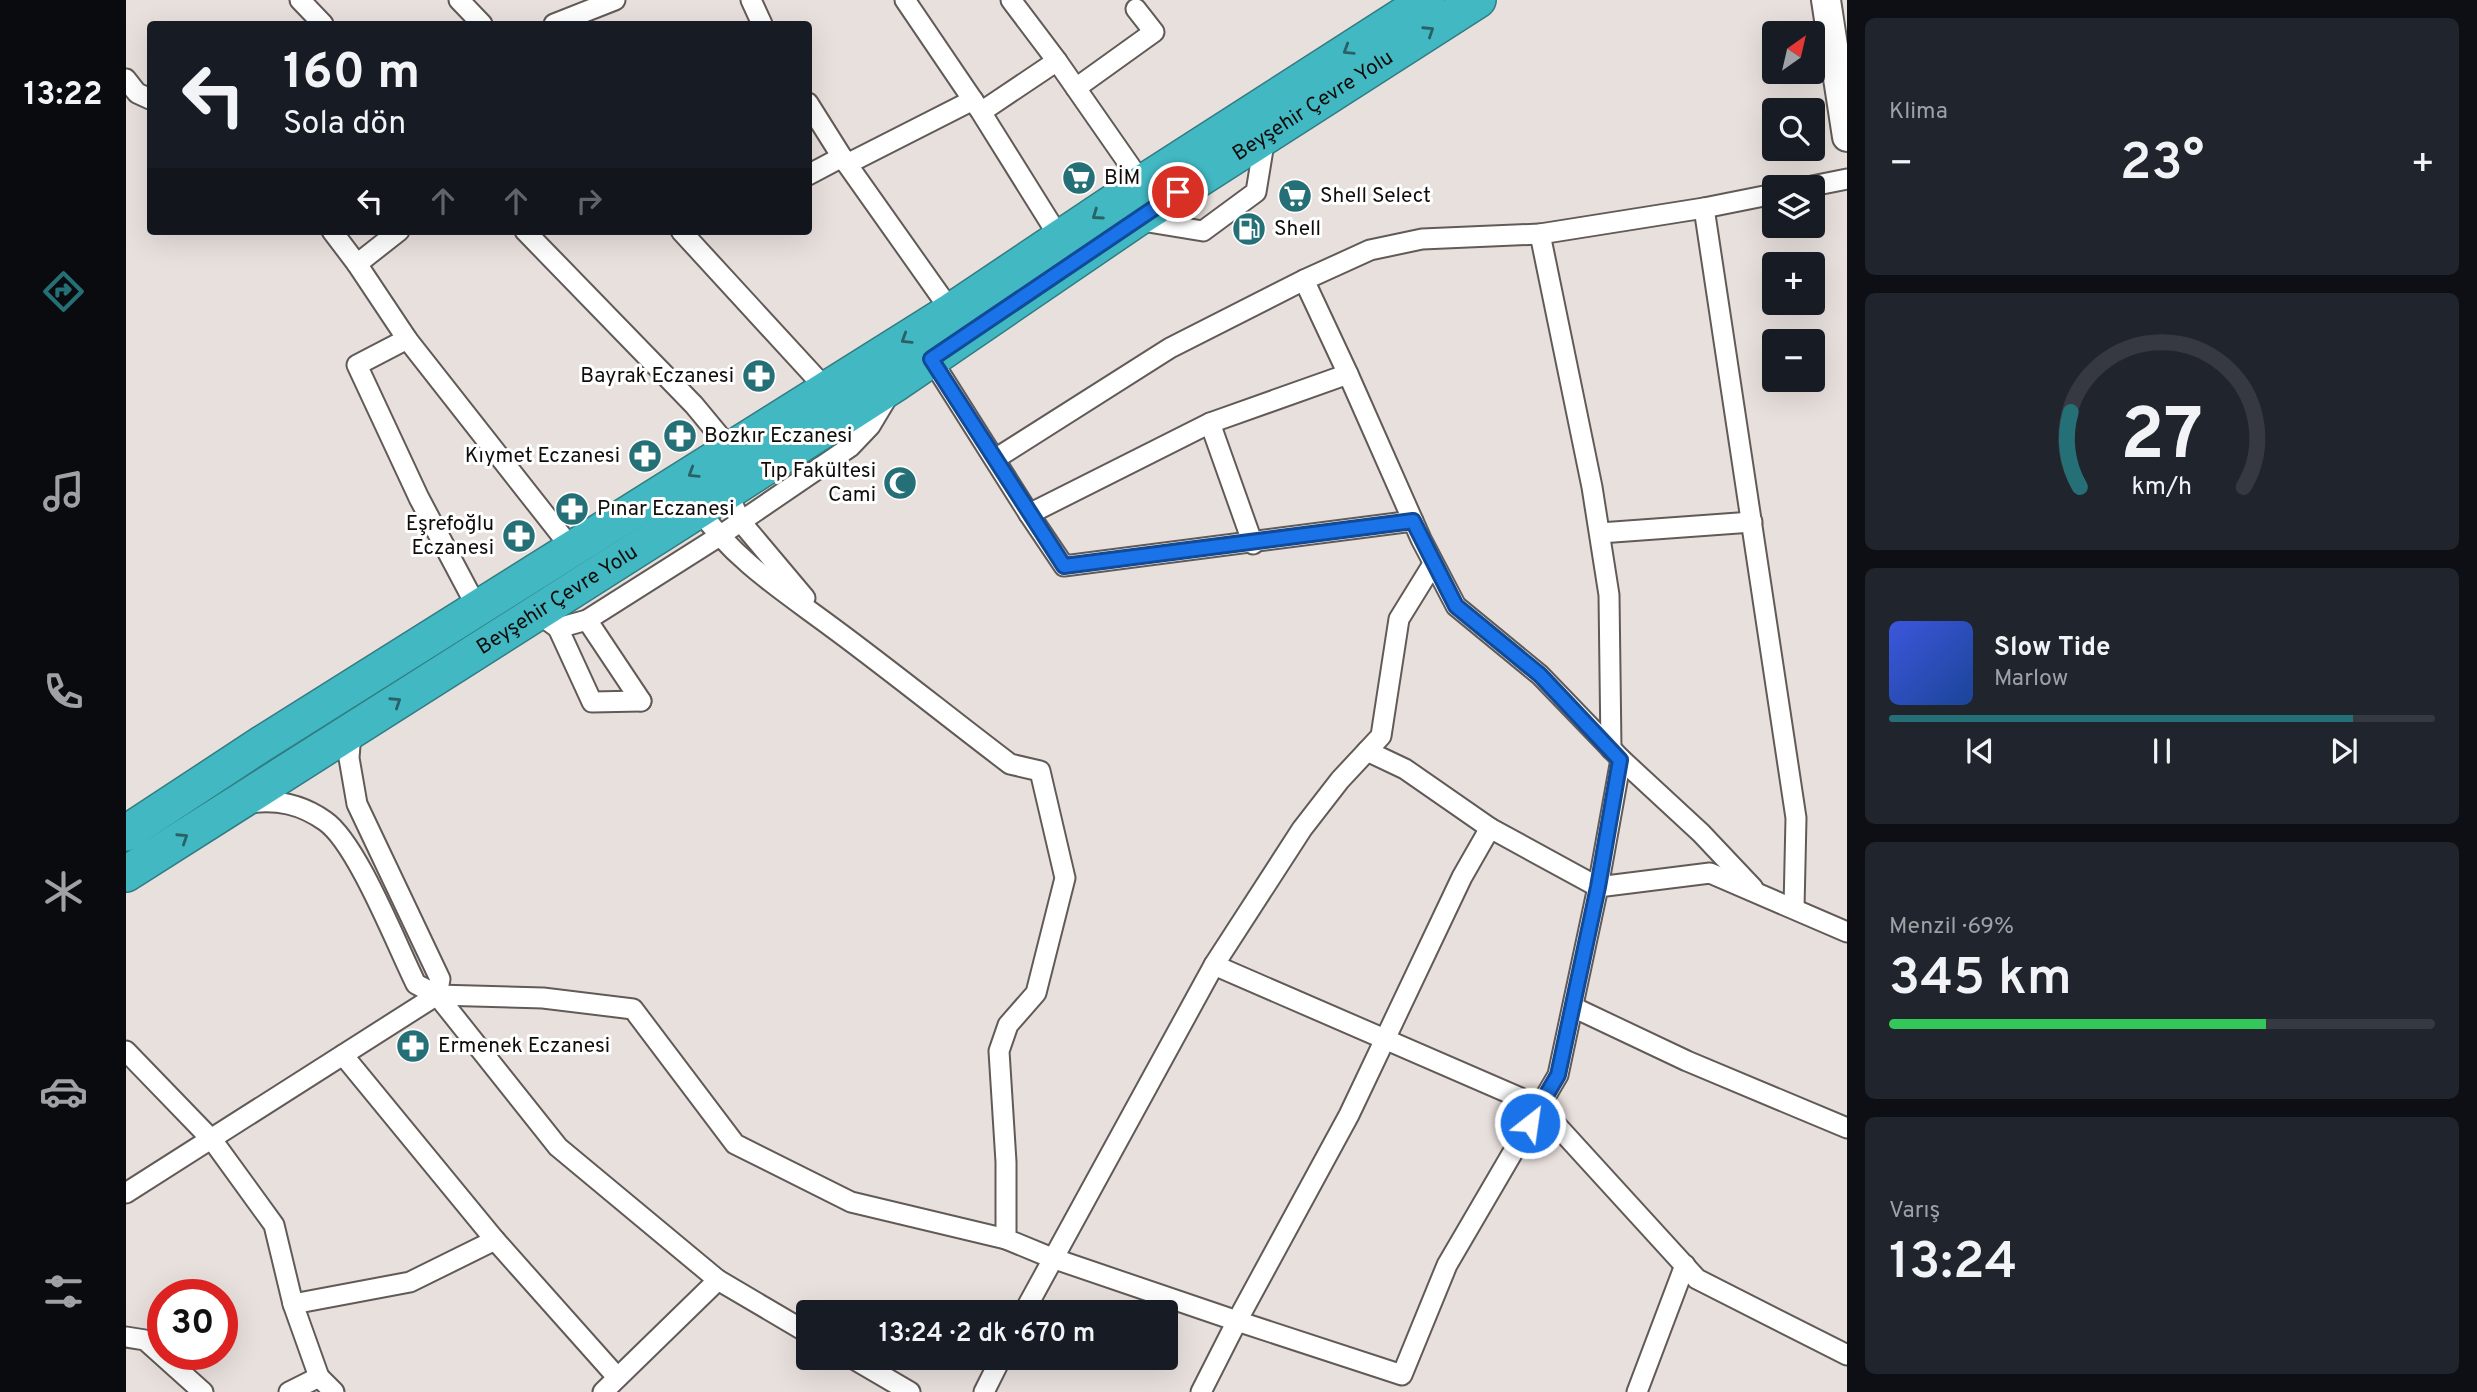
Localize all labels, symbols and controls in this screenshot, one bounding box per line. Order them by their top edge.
north arrow [1762,21,1825,84]
map controls [1762,21,1825,392]
one-way arrow [1422,27,1435,40]
one-way arrow [1343,41,1356,54]
text: 160 m [283,44,420,106]
street label: Beyşehir Çevre Yolu [1227,44,1399,167]
icon: left [168,49,259,140]
text: 13:22 [24,76,102,116]
button: search [1762,98,1825,161]
text: Klima [1889,98,1948,127]
text: Sola dön [283,105,406,145]
text: 23° [2120,132,2204,198]
text: − [1889,141,1914,190]
text: + [2410,141,2435,190]
supermarket icon: BİM [1060,159,1098,197]
pin [1148,162,1208,222]
place label: BİM [1104,165,1140,192]
icon: arrive [1159,173,1197,211]
button: layers [1762,175,1825,238]
supermarket icon: Shell Select [1276,177,1314,215]
icon: left [351,182,389,220]
icon: ahead [424,182,462,220]
icon: ahead [497,182,535,220]
icon: right [570,182,608,220]
place label: Shell Select [1320,183,1431,210]
one-way arrow [1092,207,1105,219]
fuel station icon: Shell [1230,210,1268,248]
place label: Shell [1274,216,1321,243]
button: + [1762,252,1825,315]
icon: directions [39,267,88,316]
button: − [1762,329,1825,392]
one-way arrow [901,331,914,344]
pharmacy icon: Bayrak Eczanesi [740,357,778,395]
place label: Bayrak Eczanesi [580,363,734,390]
text: 27 [2121,394,2203,486]
pharmacy icon: Bozkır Eczanesi [661,417,699,455]
place label: Bozkır Eczanesi [704,423,852,450]
pharmacy icon: Kıymet Eczanesi [626,437,664,475]
place label: Kıymet Eczanesi [465,443,620,470]
place label: Tıp Fakültesi Cami [760,458,876,509]
mosque icon: Tıp Fakültesi Cami [881,464,919,502]
one-way arrow [688,465,701,478]
icon: music [39,467,88,516]
text: km/h [2132,472,2192,504]
pharmacy icon: Pınar Eczanesi [553,490,591,528]
place label: Pınar Eczanesi [597,496,735,523]
place label: Eşrefoğlu Eczanesi [406,511,494,562]
pharmacy icon: Eşrefoğlu Eczanesi [500,517,538,555]
street label: Beyşehir Çevre Yolu [472,539,643,661]
text: Slow Tide [1994,632,2111,665]
text: Marlow [1994,665,2068,694]
icon: phone [39,667,88,716]
one-way arrow [388,698,401,711]
icon: previous [1961,732,1999,770]
icon: pause [2143,732,2181,770]
icon: next [2325,732,2363,770]
one-way arrow [176,833,189,846]
icon: climate [39,867,88,916]
text: Menzil · 69% [1889,913,2014,942]
text: 345 km [1889,947,2072,1013]
pharmacy icon: Ermenek Eczanesi [394,1027,432,1065]
place label: Ermenek Eczanesi [438,1033,610,1060]
icon: car [39,1067,88,1116]
position arrow [1493,1086,1567,1160]
text: Varış [1889,1197,1940,1226]
text: 13:24 [1889,1231,2018,1297]
icon: filters [39,1267,88,1316]
speed limit sign: 30 [147,1279,238,1370]
text: 13:24 · 2 dk · 670 m [879,1318,1095,1351]

